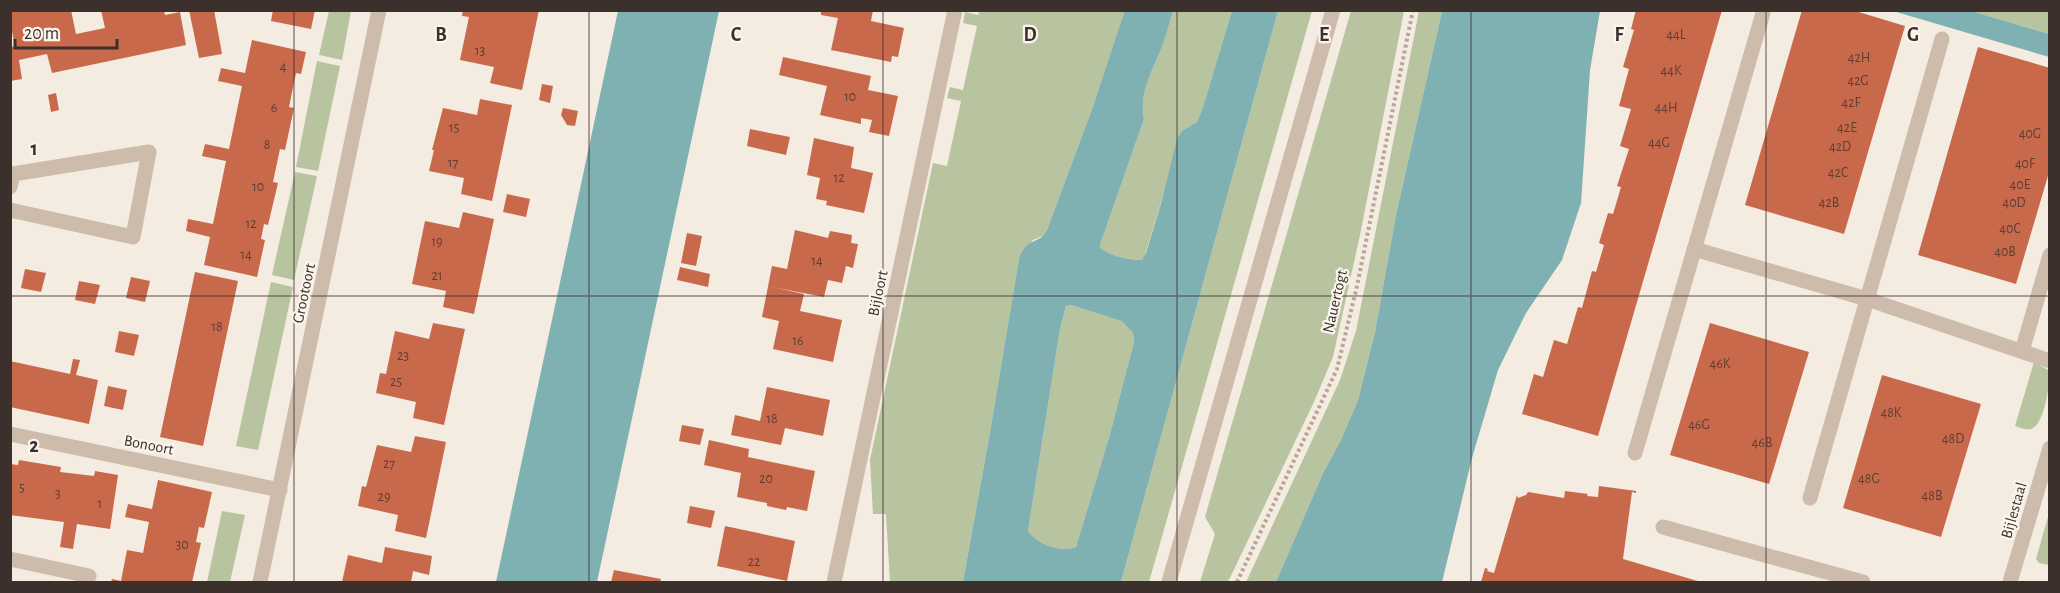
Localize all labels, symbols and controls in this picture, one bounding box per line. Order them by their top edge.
scale bar [15,12,117,50]
text: 20 m [24,25,59,43]
text: B [435,25,447,45]
text: C [731,25,742,45]
text: D [1023,25,1037,45]
text: E [1319,25,1329,45]
text: F [1614,25,1624,45]
text: G [1907,25,1919,45]
house number: 44L [1666,28,1686,42]
house number: 13 [475,44,486,58]
house number: 42H [1848,51,1870,65]
house number: 4 [280,60,287,74]
house number: 44K [1660,64,1682,78]
house number: 42G [1847,74,1869,88]
house number: 10 [844,90,856,104]
house number: 42F [1841,96,1862,110]
house number: 6 [271,101,277,115]
house number: 44H [1654,101,1678,115]
house number: 15 [449,121,459,135]
house number: 42E [1837,121,1857,135]
house number: 40G [2019,127,2041,141]
house number: 44G [1648,136,1670,150]
house number: 8 [264,138,270,152]
text: 1 [30,139,38,159]
house number: 42D [1829,140,1851,154]
house number: 17 [448,156,458,170]
house number: 40F [2015,157,2036,171]
house number: 42C [1828,166,1848,180]
house number: 12 [833,171,845,185]
house number: 40E [2010,178,2031,192]
house number: 10 [252,180,264,194]
house number: 42B [1819,196,1839,210]
house number: 40D [2002,196,2026,210]
house number: 12 [245,217,257,231]
house number: 40C [1999,222,2021,236]
house number: 19 [431,235,443,249]
house number: 40B [1994,245,2016,259]
house number: 14 [240,248,252,262]
house number: 14 [811,254,823,268]
street label: Grootoort [290,262,318,325]
street label: Nauertogt [1320,268,1350,334]
house number: 21 [431,269,443,283]
street label: Bijloort [865,269,892,318]
house number: 18 [211,320,223,334]
house number: 16 [792,334,804,348]
house number: 23 [397,349,409,363]
house number: 46K [1710,357,1731,371]
house number: 25 [390,375,402,389]
house number: 48K [1880,406,1902,420]
house number: 18 [766,412,778,426]
house number: 46G [1688,418,1710,432]
street label: Bonoort [123,432,175,458]
house number: 48D [1942,432,1964,446]
text: 2 [29,436,39,456]
house number: 46B [1752,436,1772,450]
house number: 27 [383,457,395,471]
house number: 20 [759,472,773,486]
house number: 48G [1858,472,1880,486]
street label: Bijlestaal [1998,480,2031,541]
house number: 5 [19,481,25,495]
house number: 3 [55,487,61,501]
house number: 48B [1922,489,1942,503]
house number: 29 [378,490,390,504]
house number: 1 [98,497,102,511]
house number: 30 [175,538,189,552]
house number: 22 [748,555,760,569]

